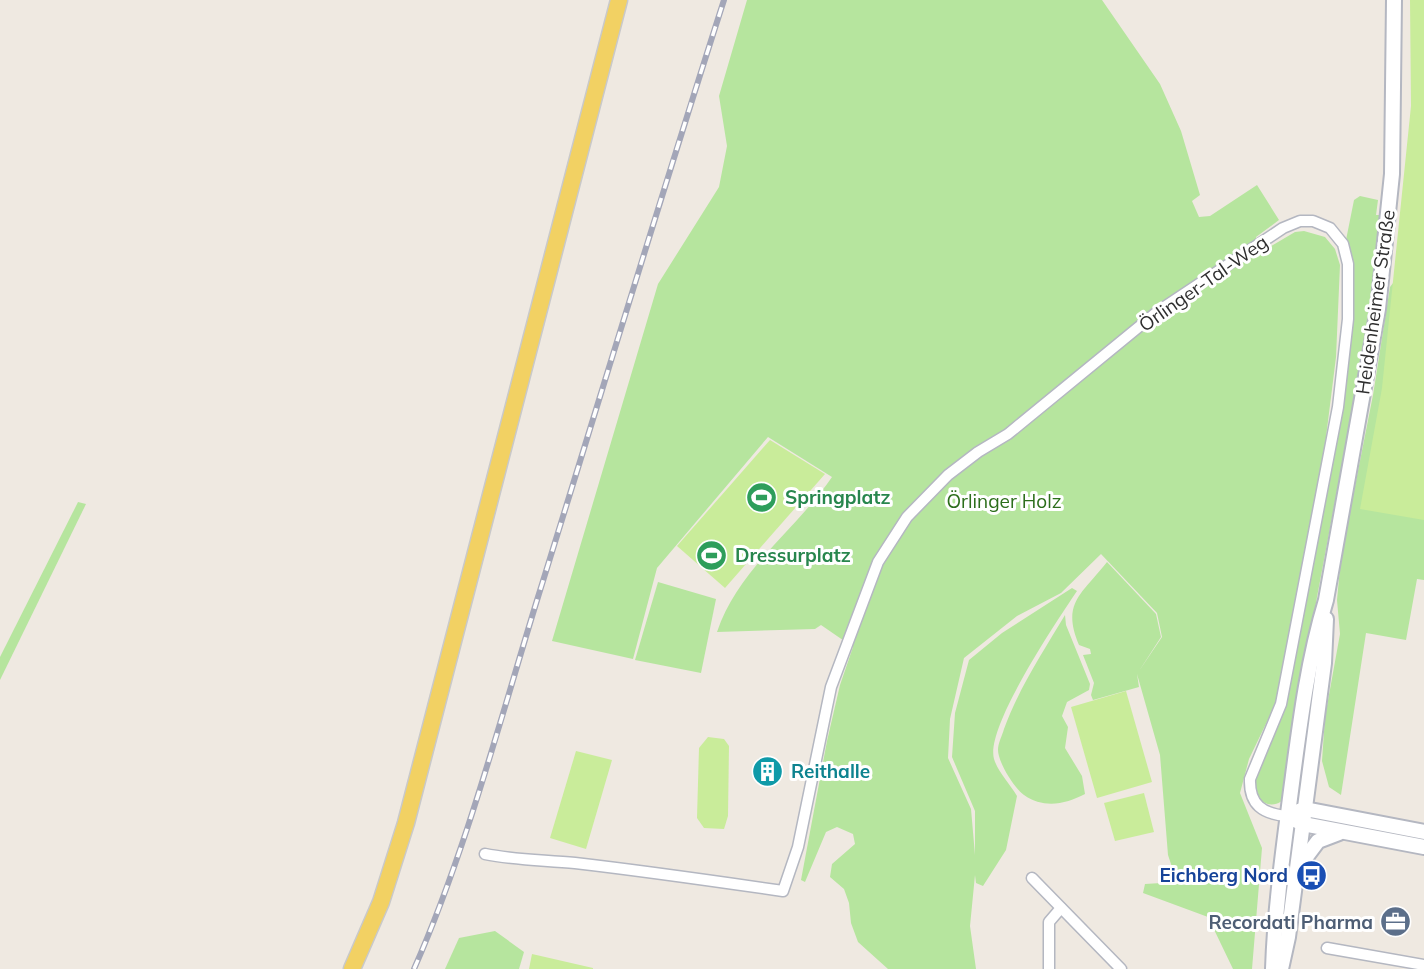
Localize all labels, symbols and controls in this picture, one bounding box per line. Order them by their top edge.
street label: Heidenheimer Straße [1350,208,1400,396]
street label: Örlinger-Tal-Weg [1134,230,1272,336]
sports icon: Springplatz [745,480,779,514]
place label: Springplatz [785,485,891,509]
park label: Örlinger Holz [946,489,1062,513]
sports icon: Dressurplatz [695,538,729,572]
place label: Dressurplatz [735,543,851,567]
building icon: Reithalle [751,754,785,788]
place label: Reithalle [791,759,870,783]
bus stop icon: Eichberg Nord [1294,858,1328,892]
place label: Eichberg Nord [1159,863,1288,887]
office icon: Recordati Pharma [1379,905,1413,939]
place label: Recordati Pharma [1208,910,1373,934]

